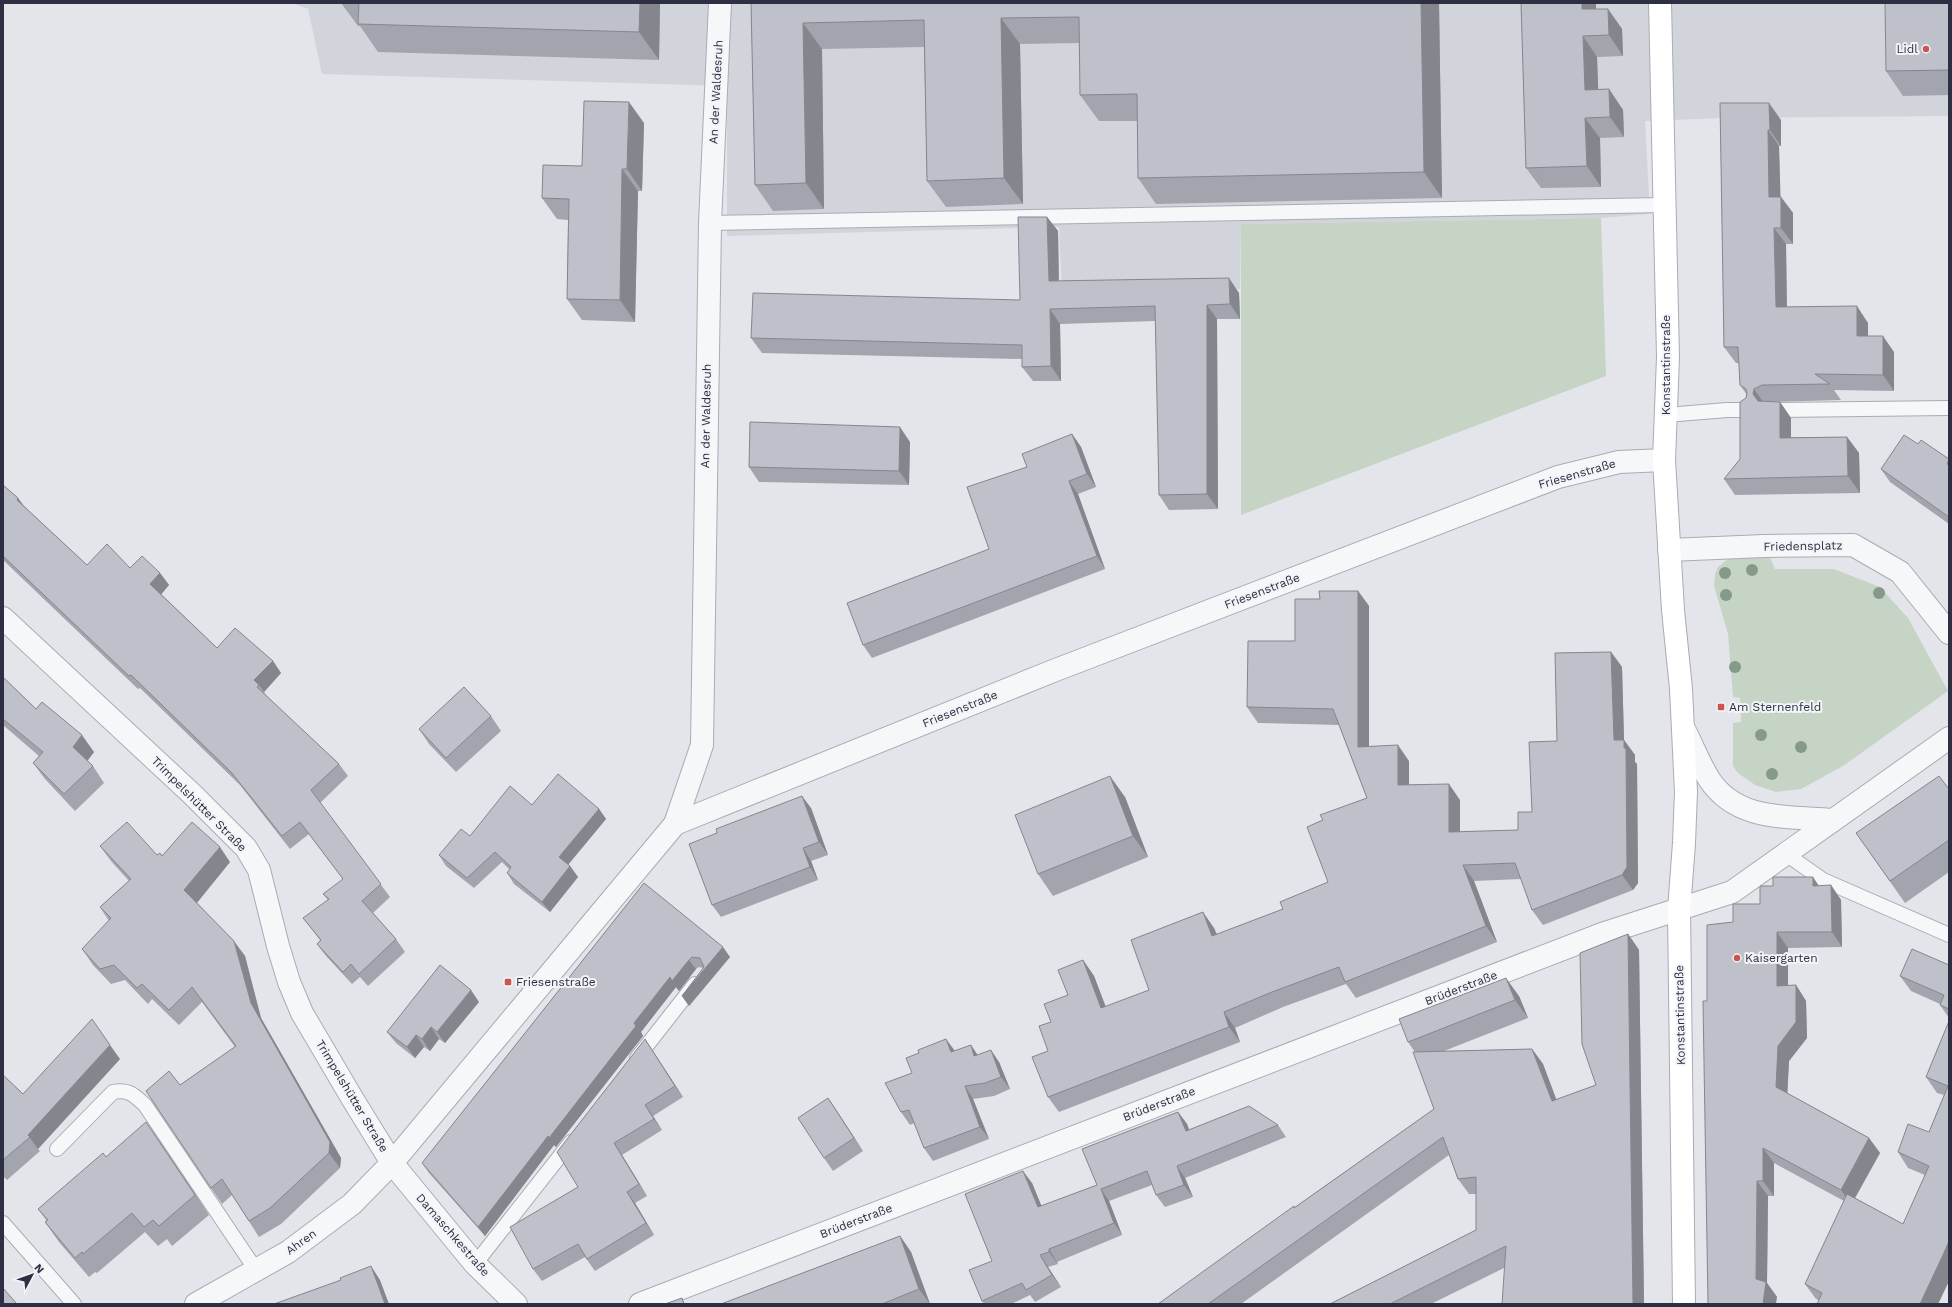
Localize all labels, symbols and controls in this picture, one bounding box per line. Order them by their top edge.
street label: An der Waldesruh [706,40,726,144]
place label: Lidl [1896,42,1918,56]
marker: Lidl [1921,44,1931,54]
street label: Konstantinstraße [1659,315,1673,415]
street label: An der Waldesruh [698,364,714,468]
street label: Friesenstraße [1537,456,1617,492]
street label: Friedensplatz [1763,538,1843,554]
street label: Friesenstraße [1222,570,1302,612]
street label: Friesenstraße [920,688,1000,730]
place label: Am Sternenfeld [1729,700,1821,714]
marker: Am Sternenfeld [1716,702,1726,712]
street label: Trimpelshütter Straße [149,754,250,855]
place label: Kaisergarten [1745,951,1818,965]
marker: Kaisergarten [1732,953,1742,963]
street label: Konstantinstraße [1672,965,1688,1065]
street label: Brüderstraße [1423,968,1499,1008]
place label: Friesenstraße [516,975,596,989]
marker: Friesenstraße [503,977,513,987]
street label: Trimpelshütter Straße [313,1037,391,1155]
street label: Brüderstraße [1121,1084,1197,1124]
street label: Damaschkestraße [413,1191,493,1279]
street label: Brüderstraße [818,1201,894,1241]
street label: Ahren [283,1226,319,1258]
north arrow [12,1255,52,1295]
text: N [32,1261,47,1276]

